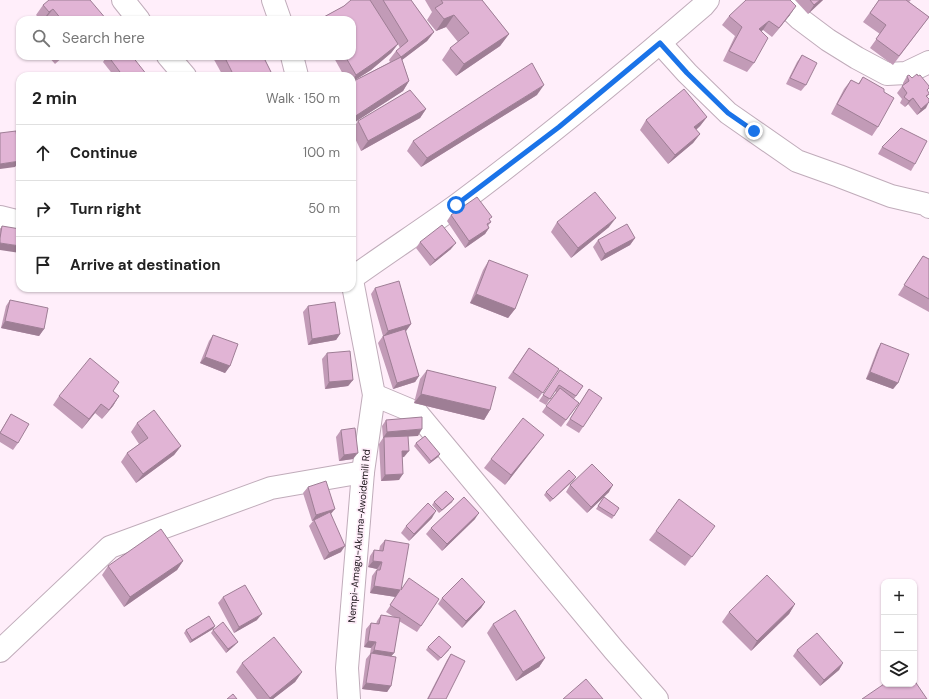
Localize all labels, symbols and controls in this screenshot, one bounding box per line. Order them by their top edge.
search box [16,16,356,60]
icon: search [30,27,52,49]
text: Search here [62,28,145,48]
text: 2 min [32,87,77,109]
text: Walk · 150 m [266,90,340,107]
route end [745,122,763,140]
icon: ahead [32,142,54,164]
text: Continue [70,143,138,163]
text: 100 m [303,144,340,161]
route start [447,196,465,214]
icon: right [32,198,54,220]
text: Turn right [70,199,141,219]
text: 50 m [308,200,340,217]
icon: arrive [32,254,54,276]
text: Arrive at destination [70,255,221,275]
street label: Nempi-Amagu-Akuma-Awoidemili Rd [345,449,373,623]
map controls [881,579,917,687]
button: + [881,579,917,615]
button: − [881,615,917,651]
button: layers [881,651,917,687]

